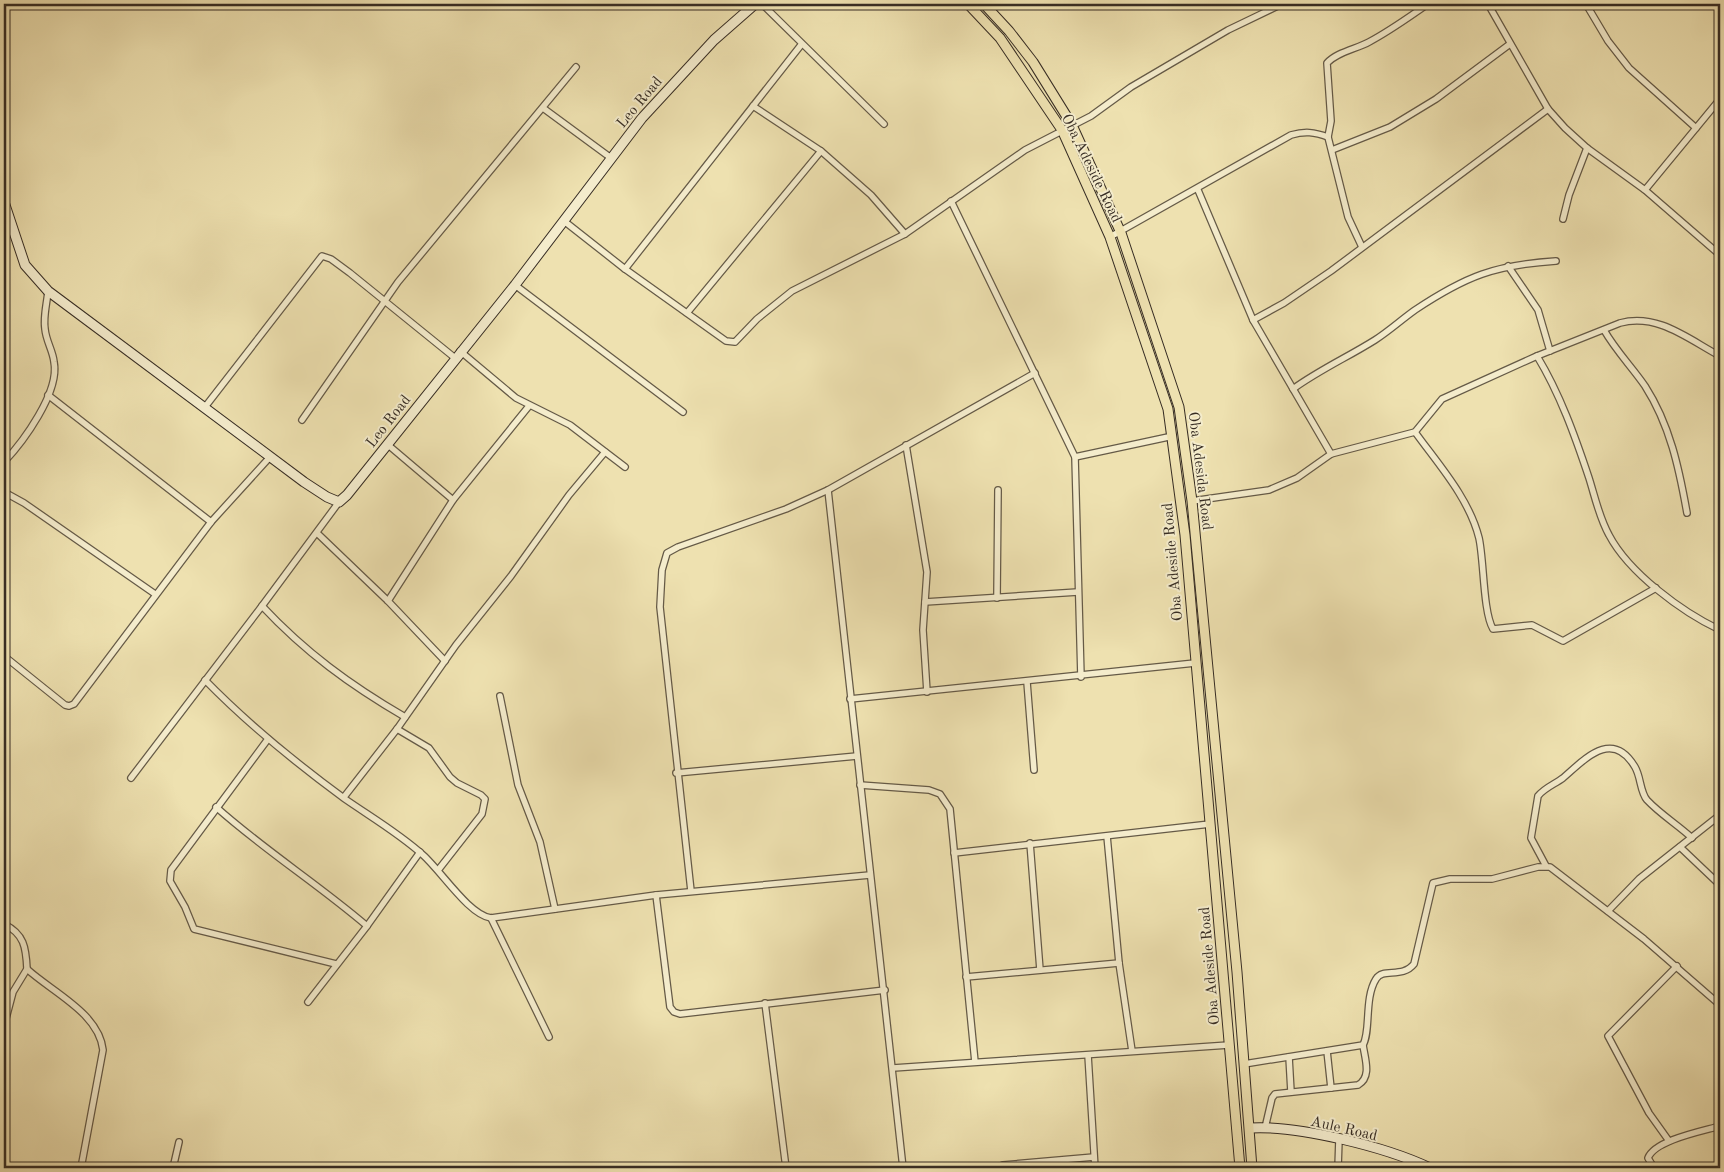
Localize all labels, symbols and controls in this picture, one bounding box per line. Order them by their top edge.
street label: Leo Road [614,74,666,132]
street label: Oba Adeside Road [1058,112,1124,226]
street label: Leo Road [364,393,414,451]
street label: Oba Adesida Road [1185,411,1214,532]
street label: Oba Adeside Road [1161,502,1186,622]
street label: Oba Adeside Road [1198,906,1223,1026]
street label: Aule Road [1309,1115,1379,1144]

